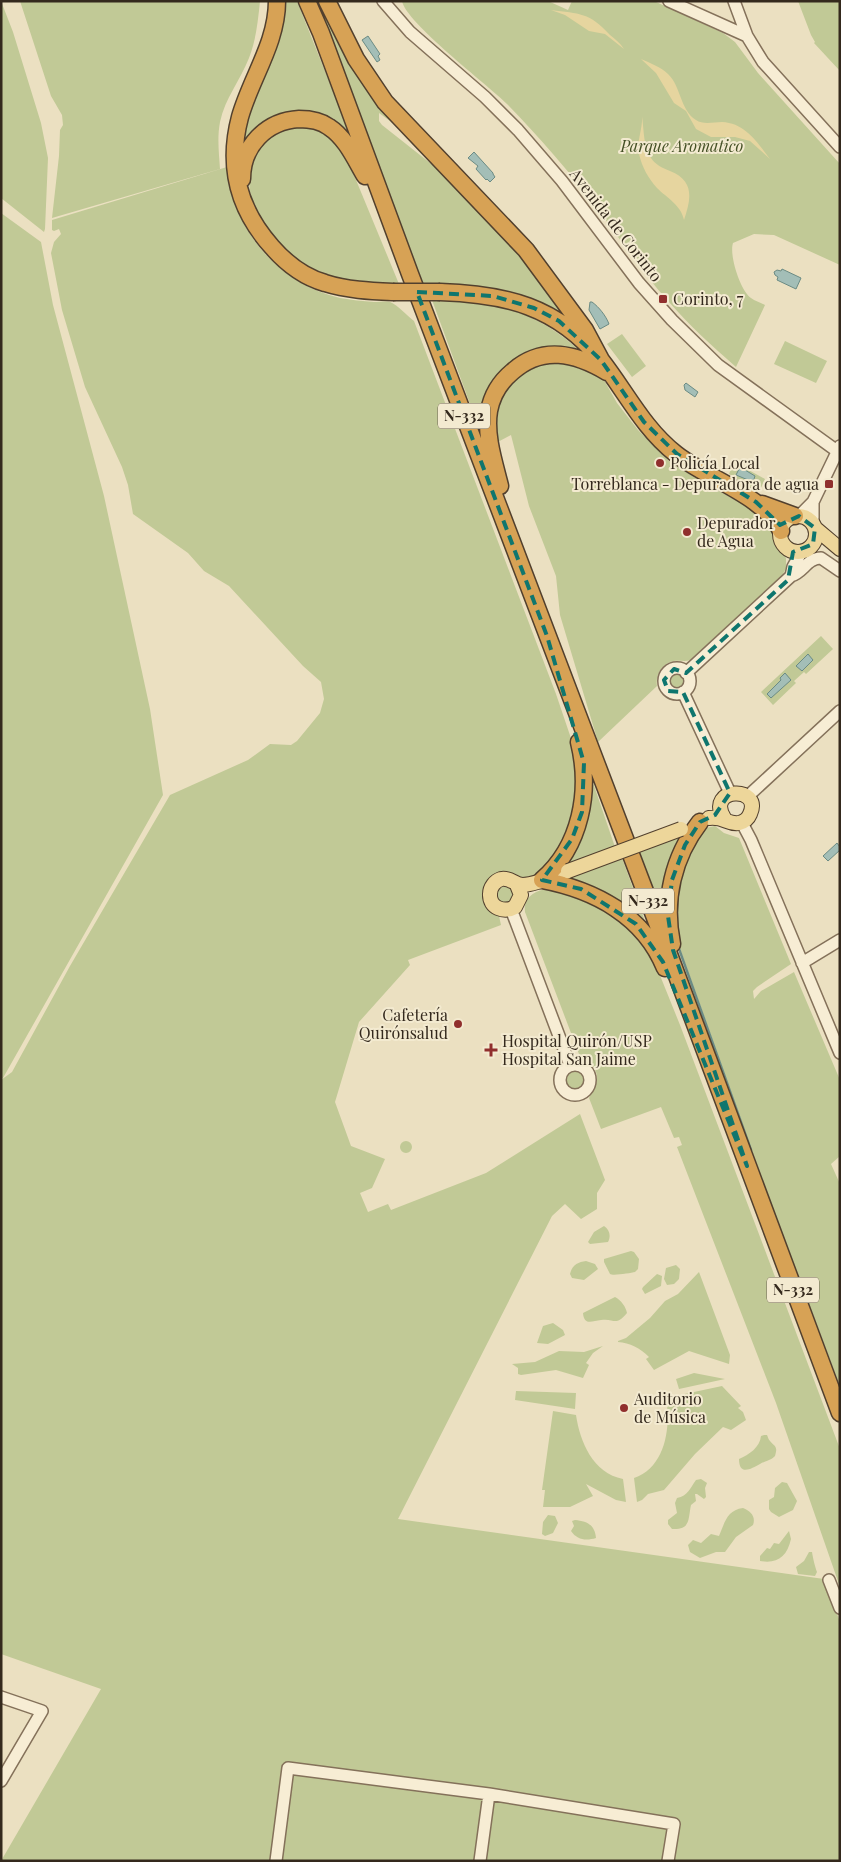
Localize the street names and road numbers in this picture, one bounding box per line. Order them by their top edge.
street label: Avenida de Corinto [565,163,667,286]
road number: N-332 [438,404,490,428]
road number: N-332 [622,888,674,914]
road number: N-332 [767,1278,819,1302]

